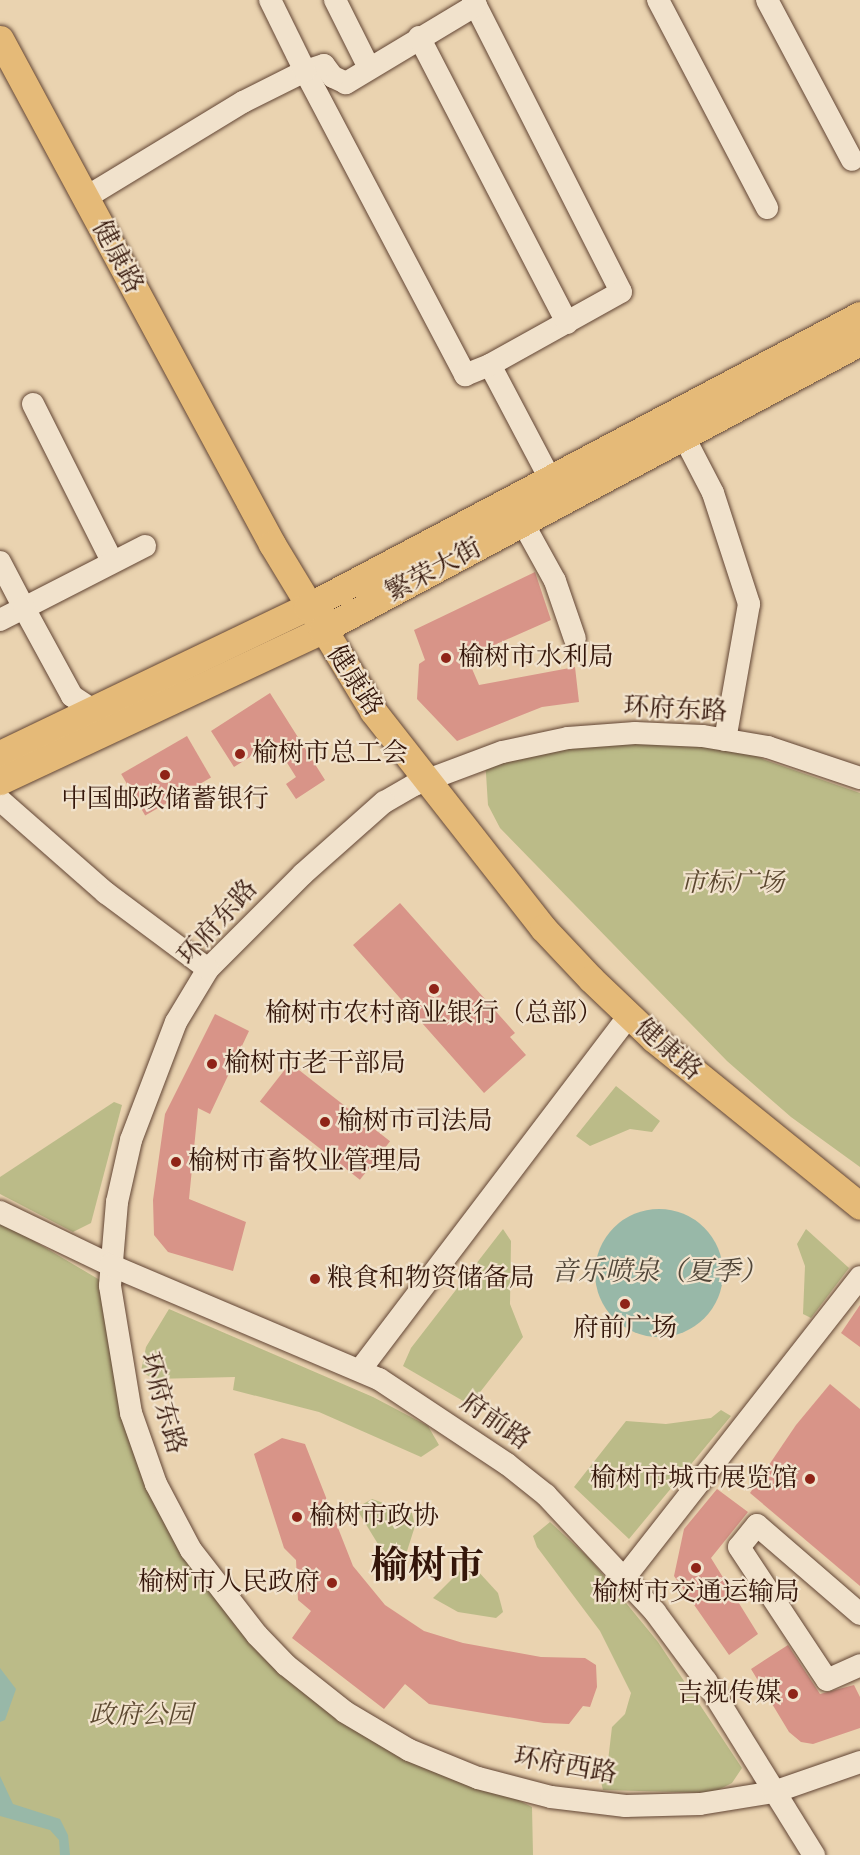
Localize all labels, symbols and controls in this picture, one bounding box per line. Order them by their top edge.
street label: 健康路 [85,215,149,299]
street label: 繁荣大街 [381,533,487,609]
street label: 健康路 [320,640,388,722]
place label: 榆树市水利局 [458,642,614,674]
marker: 榆树市水利局 [439,651,453,665]
street label: 环府东路 [622,692,728,728]
place label: 榆树市总工会 [252,738,408,770]
marker: 榆树市总工会 [233,747,247,761]
marker: 中国邮政储蓄银行 [158,768,172,782]
place label: 中国邮政储蓄银行 [61,784,269,816]
park label: 市标广场 [680,868,784,900]
street label: 环府东路 [172,874,264,972]
marker: 榆树市农村商业银行（总部） [427,982,441,996]
place label: 榆树市农村商业银行（总部） [265,998,603,1030]
street label: 健康路 [628,1013,708,1087]
place label: 榆树市老干部局 [224,1048,406,1080]
marker: 榆树市老干部局 [205,1057,219,1071]
place label: 榆树市司法局 [337,1106,493,1138]
marker: 榆树市司法局 [318,1115,332,1129]
place label: 榆树市畜牧业管理局 [188,1146,422,1178]
marker: 榆树市畜牧业管理局 [169,1155,183,1169]
water label: 音乐喷泉（夏季） [551,1256,767,1288]
place label: 粮食和物资储备局 [327,1263,535,1295]
marker: 粮食和物资储备局 [308,1272,322,1286]
marker: 府前广场 [618,1297,632,1311]
place label: 府前广场 [573,1313,677,1345]
street label: 环府东路 [133,1349,191,1457]
street label: 府前路 [454,1387,536,1457]
place label: 榆树市城市展览馆 [590,1463,798,1495]
marker: 榆树市城市展览馆 [803,1472,817,1486]
place label: 榆树市政协 [309,1501,439,1533]
marker: 榆树市政协 [290,1510,304,1524]
district label: 榆树市 [370,1544,484,1590]
marker: 榆树市交通运输局 [689,1561,703,1575]
place label: 榆树市人民政府 [138,1567,320,1599]
marker: 榆树市人民政府 [325,1576,339,1590]
place label: 榆树市交通运输局 [592,1577,800,1609]
place label: 吉视传媒 [677,1678,781,1710]
marker: 吉视传媒 [786,1687,800,1701]
park label: 政府公园 [89,1700,193,1732]
street label: 环府西路 [511,1742,619,1790]

